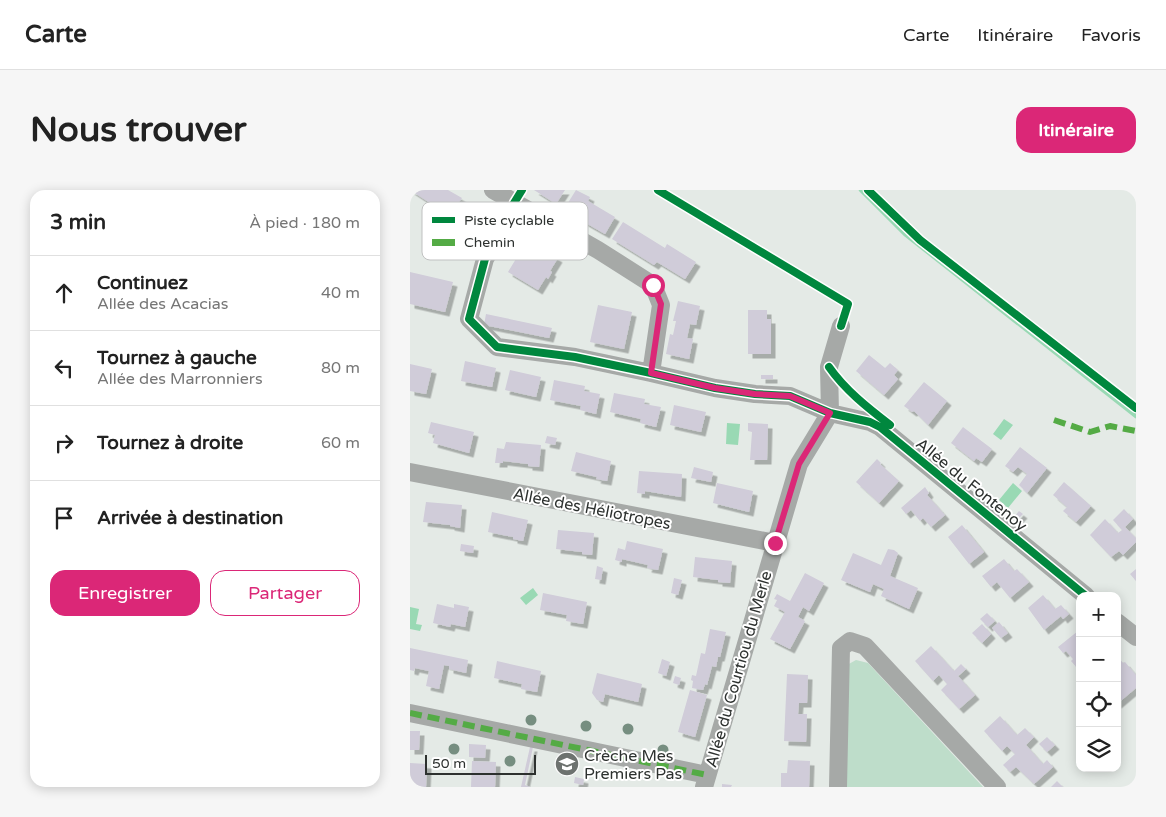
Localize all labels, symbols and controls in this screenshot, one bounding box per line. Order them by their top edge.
text: Carte [25,20,87,49]
text: Carte [903,24,949,46]
text: Itinéraire [977,24,1053,46]
text: Favoris [1081,24,1141,46]
button: Itinéraire [1016,107,1136,153]
text: Nous trouver [30,109,246,151]
legend [422,202,588,260]
text: 3 min [50,210,106,235]
text: Piste cyclable [464,212,554,229]
text: À pied · 180 m [249,213,360,233]
text: Chemin [464,234,515,251]
text: Continuez [97,272,188,294]
route start [642,274,665,297]
icon: ahead [50,279,78,307]
text: 40 m [321,283,360,303]
text: Allée des Acacias [97,294,229,314]
text: Tournez à gauche [97,347,257,369]
icon: left [50,354,78,382]
text: 80 m [321,358,360,378]
text: Allée des Marronniers [97,369,263,389]
icon: right [50,429,78,457]
text: Tournez à droite [97,432,243,454]
text: 60 m [321,433,360,453]
street label: Allée du Fontenoy [912,434,1031,536]
street label: Allée des Héliotropes [511,484,672,534]
icon: arrive [50,504,78,532]
text: Arrivée à destination [97,507,283,529]
route end [764,532,787,555]
street label: Allée du Courtiou du Merle [701,569,777,770]
button: Enregistrer [50,570,200,616]
button: Partager [210,570,360,616]
map controls [1076,592,1121,772]
button: + [1076,592,1121,637]
button: − [1076,637,1121,682]
button: locate [1076,682,1121,727]
button: layers [1076,727,1121,772]
place label: Crèche Mes Premiers Pas [584,746,682,784]
school or university icon: Crèche Mes Premiers Pas [554,751,580,777]
scale bar [425,752,536,775]
text: 50 m [432,755,466,772]

